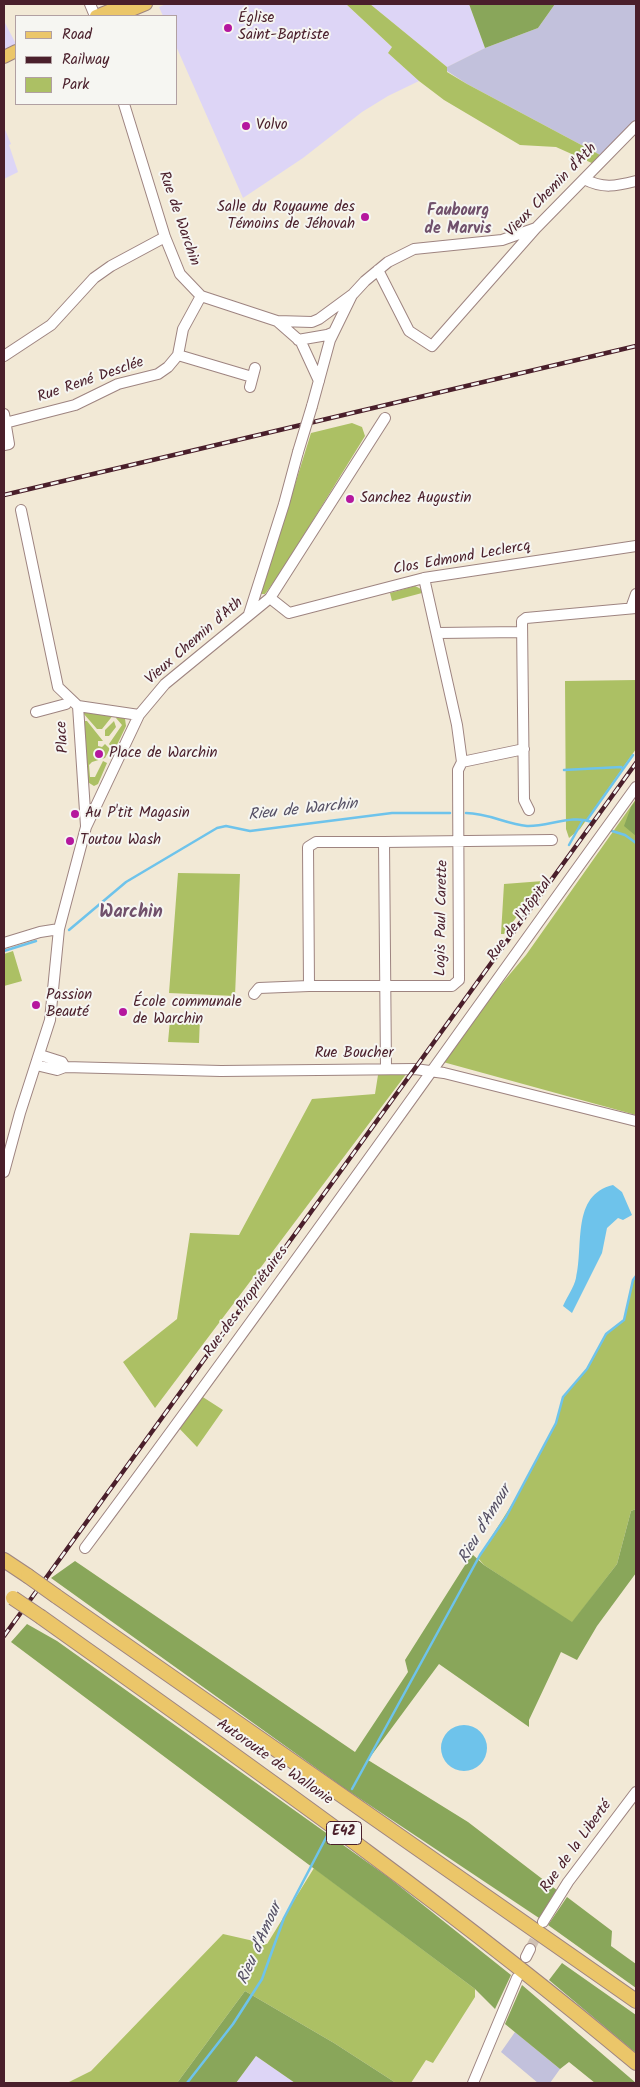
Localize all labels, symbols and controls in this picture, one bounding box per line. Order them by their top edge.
place label: Église Saint-Baptiste [238,10,329,45]
legend [15,15,178,105]
marker: Église Saint-Baptiste [222,22,234,34]
text: Road [62,23,92,47]
text: Railway [62,48,109,72]
text: Park [62,73,89,97]
place label: Volvo [256,117,288,135]
marker: Volvo [240,120,252,132]
street label: Vieux Chemin d'Ath [503,140,601,242]
street label: Rue de Warchin [153,169,203,269]
place label: Salle du Royaume des Témoins de Jéhovah [217,199,355,234]
district label: Faubourg de Marvis [424,202,492,240]
marker: Salle du Royaume des Témoins de Jéhovah [359,211,371,223]
street label: Rue René Desclée [35,354,147,408]
place label: Sanchez Augustin [360,490,472,508]
marker: Sanchez Augustin [344,493,356,505]
street label: Clos Edmond Leclercq [392,538,532,580]
street label: Vieux Chemin d'Ath [142,595,248,689]
street label: Place [54,720,74,754]
place label: Place de Warchin [109,745,218,763]
marker: Place de Warchin [93,748,105,760]
water label: Rieu de Warchin [248,796,358,826]
place label: Au P'tit Magasin [85,805,190,823]
marker: Au P'tit Magasin [69,808,81,820]
place label: Toutou Wash [80,832,161,850]
marker: Toutou Wash [64,835,76,847]
street label: Logis Paul Carette [433,860,453,976]
street label: Rue de l'Hôpital [485,875,557,965]
district label: Warchin [99,903,163,925]
place label: Passion Beauté [46,987,92,1022]
place label: École communale de Warchin [133,994,242,1029]
marker: Passion Beauté [30,999,42,1011]
marker: École communale de Warchin [117,1006,129,1018]
street label: Rue Boucher [315,1045,393,1063]
street label: Rue des Propriétaires [201,1243,293,1361]
water label: Rieu d'Amour [455,1483,517,1567]
street label: Autoroute de Wallonie [212,1716,336,1810]
street label: Rue de la Liberté [538,1797,616,1897]
road number: E42 [326,1822,362,1845]
water label: Rieu d'Amour [234,1900,288,1988]

